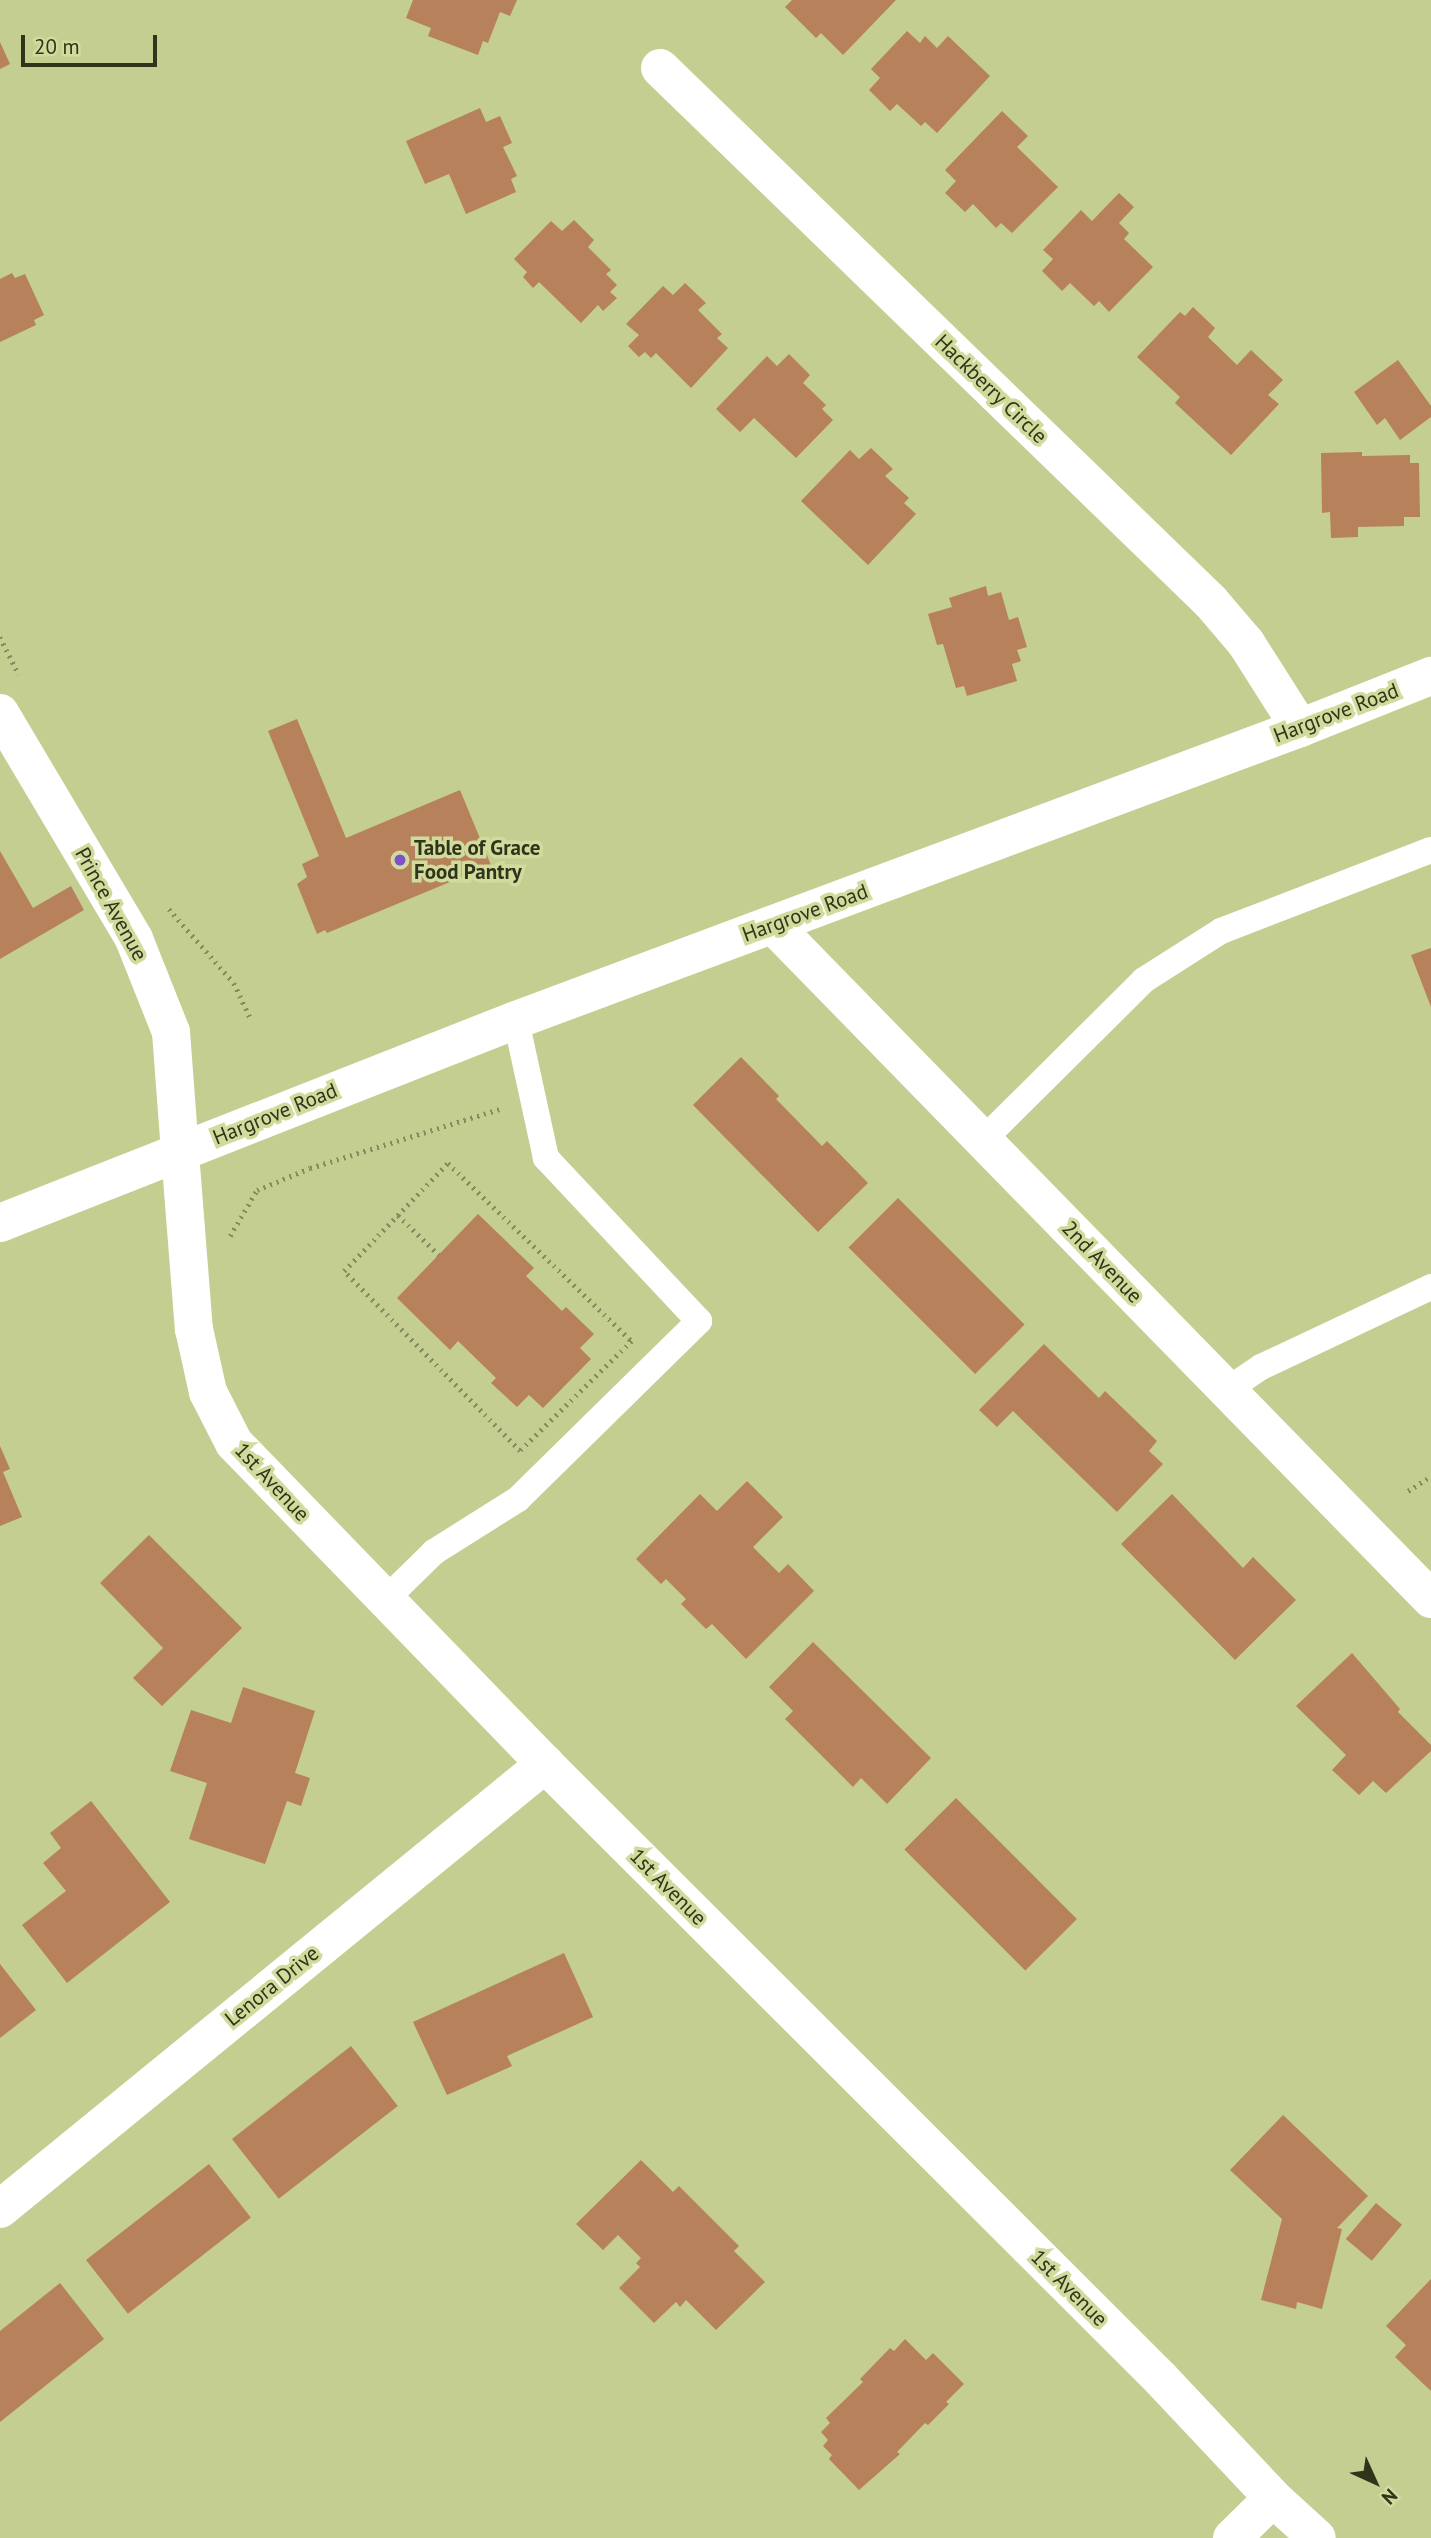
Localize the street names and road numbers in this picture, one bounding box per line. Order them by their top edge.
street label: Hackberry Circle [929,329,1053,449]
street label: Hargrove Road [1270,678,1402,748]
street label: Prince Avenue [69,843,153,965]
street label: Hargrove Road [739,879,871,947]
street label: Hargrove Road [209,1078,341,1150]
street label: 2nd Avenue [1056,1215,1148,1309]
street label: 1st Avenue [229,1437,315,1527]
street label: 1st Avenue [624,1843,712,1931]
street label: Lenora Drive [220,1941,324,2031]
street label: 1st Avenue [1025,2244,1113,2332]

